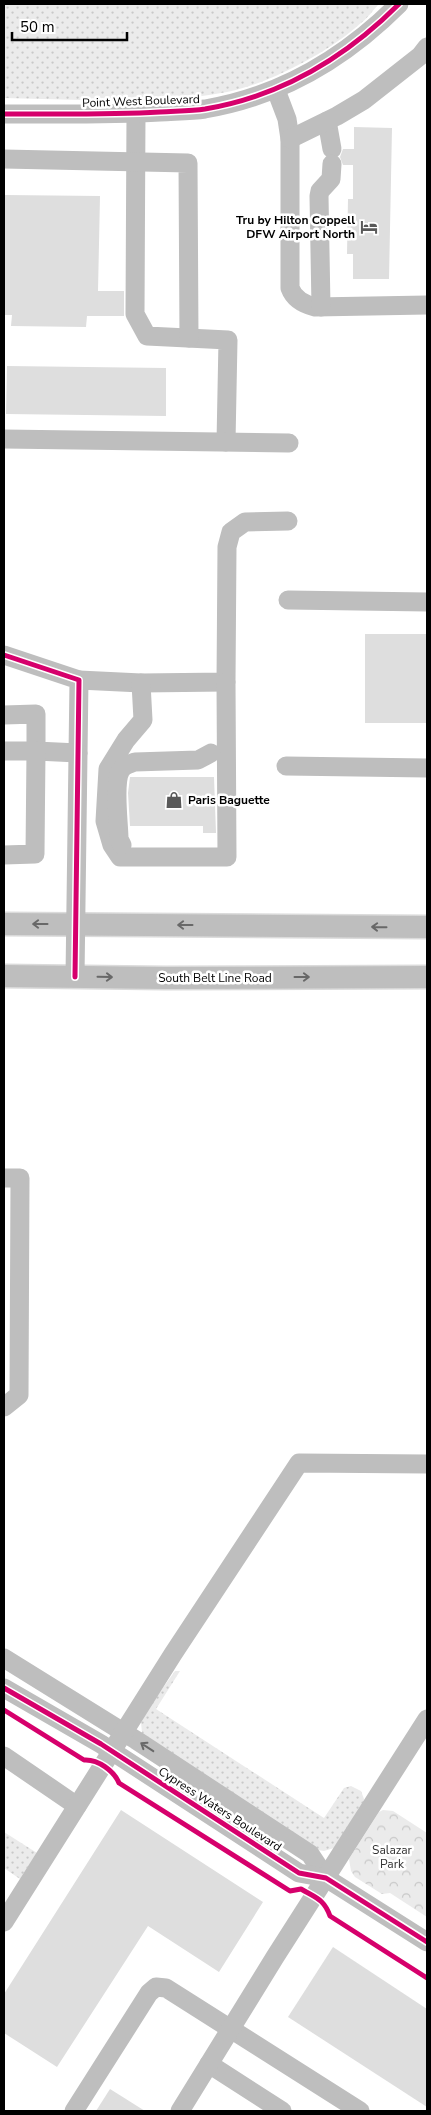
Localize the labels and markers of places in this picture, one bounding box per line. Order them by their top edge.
place label: Tru by Hilton Coppell DFW Airport North [236,212,355,242]
hotel icon: Tru by Hilton Coppell DFW Airport North [359,217,379,237]
shop icon: Paris Baguette [164,790,184,810]
place label: Paris Baguette [188,792,270,808]

